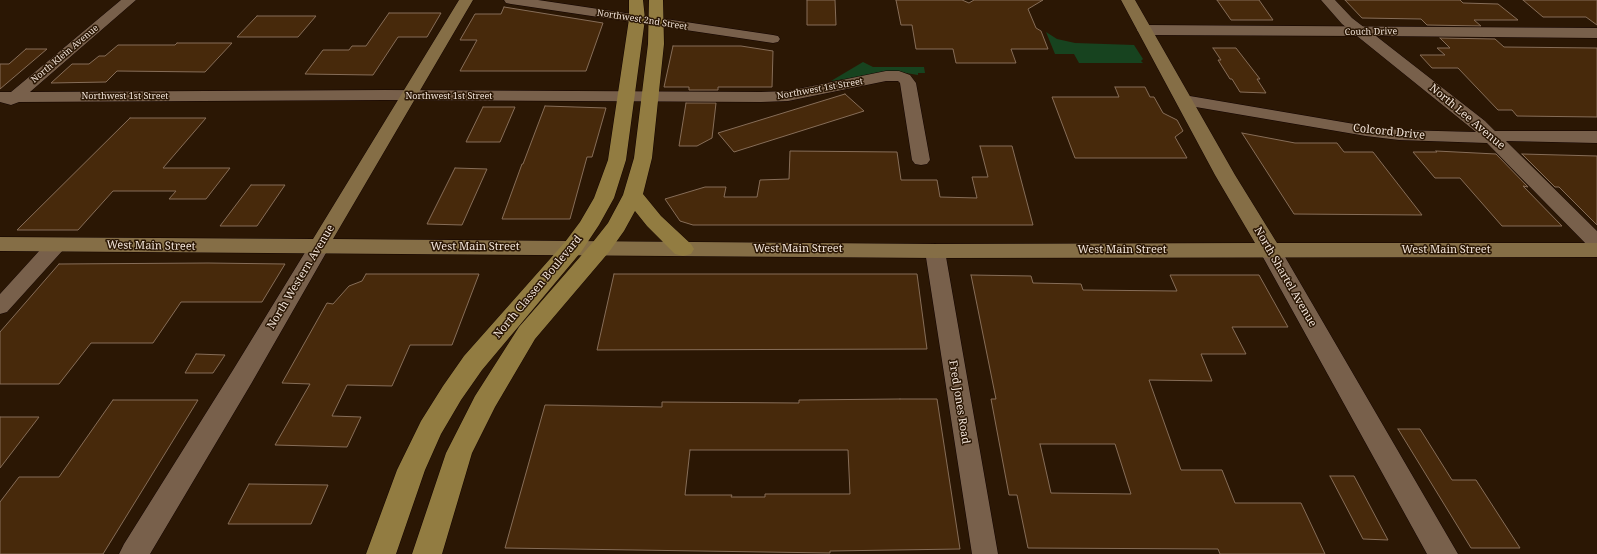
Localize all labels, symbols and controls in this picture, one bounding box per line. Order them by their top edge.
street label: Northwest 2nd Street [596,8,688,32]
street label: North Klein Avenue [29,23,101,85]
street label: Couch Drive [1345,26,1397,38]
street label: Northwest 1st Street [776,76,864,102]
street label: North Lee Avenue [1427,82,1507,152]
street label: Northwest 1st Street [81,91,169,101]
street label: Northwest 1st Street [405,91,493,101]
street label: Colcord Drive [1352,122,1426,142]
street label: North Western Avenue [265,222,337,332]
street label: North Shartel Avenue [1251,225,1319,329]
street label: North Classen Boulevard [491,233,585,341]
street label: West Main Street [106,239,196,253]
street label: West Main Street [430,240,520,254]
street label: West Main Street [753,242,843,256]
street label: West Main Street [1077,243,1167,257]
street label: West Main Street [1401,243,1491,257]
street label: Fred Jones Road [946,359,972,445]

